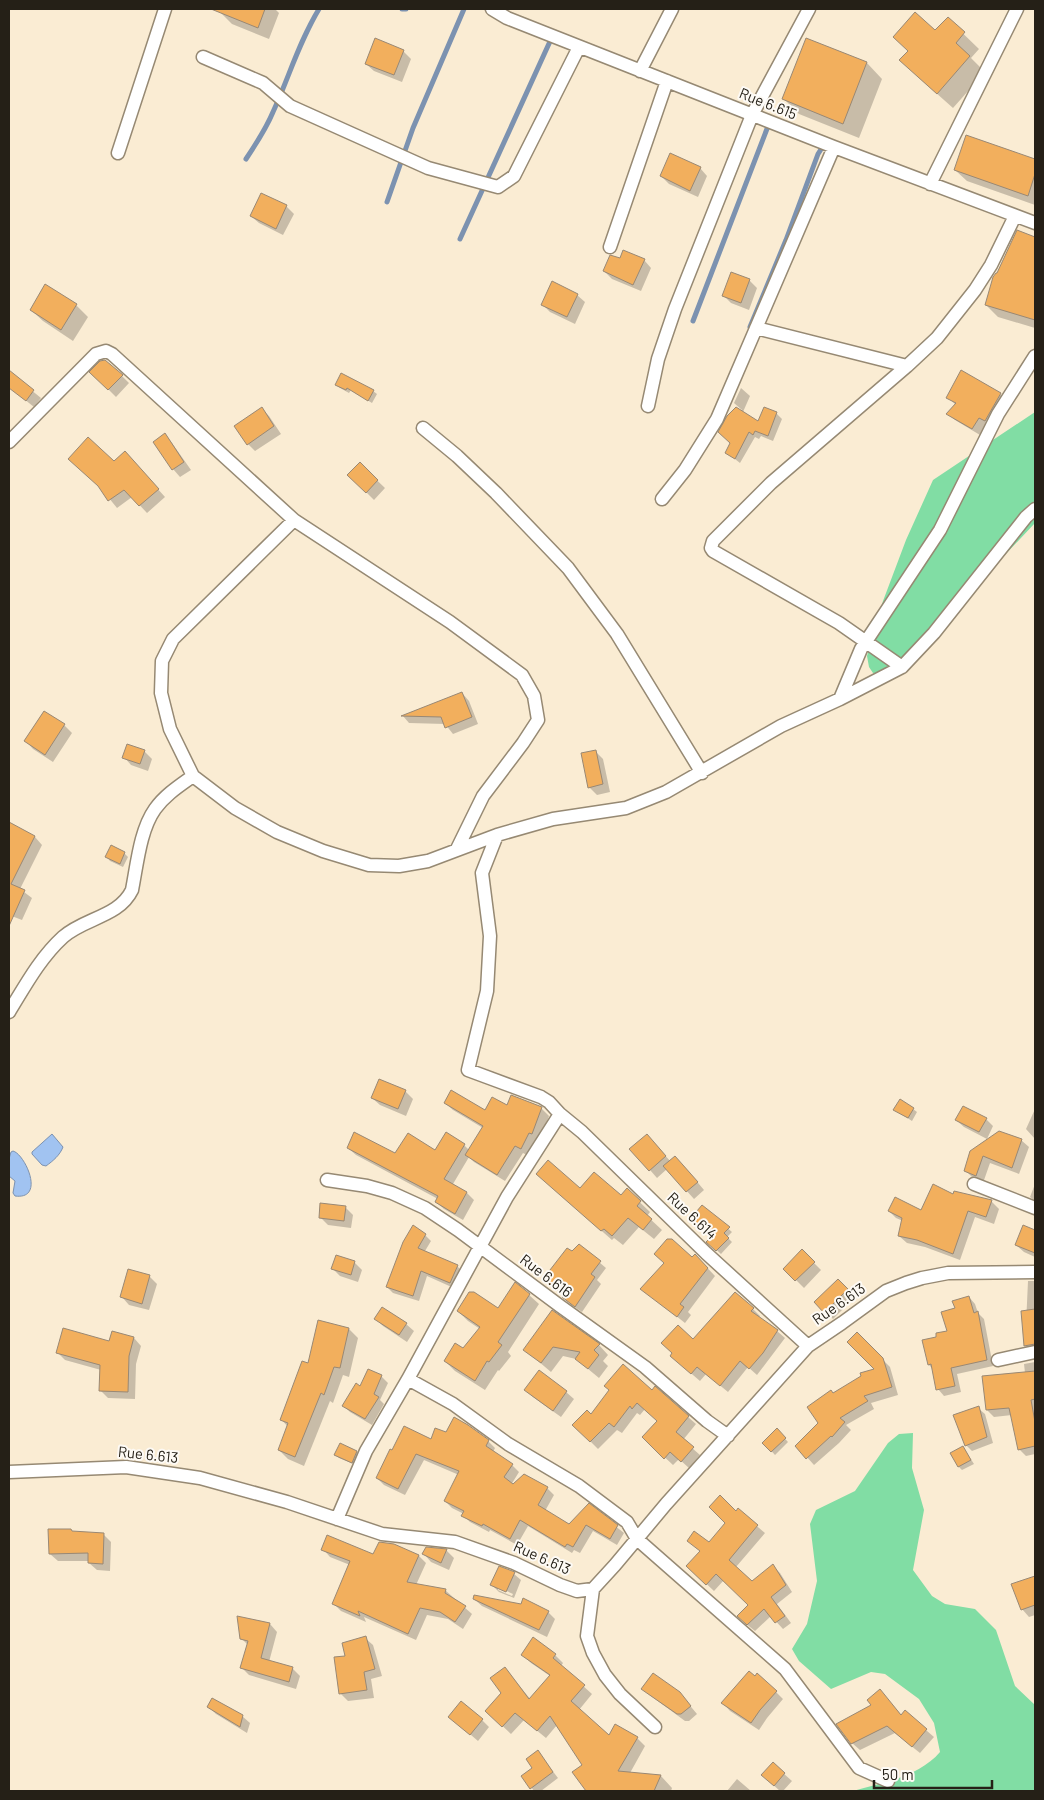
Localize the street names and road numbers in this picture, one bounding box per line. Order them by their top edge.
street label: Rue 6.615 [737,83,800,123]
street label: Rue 6.614 [664,1188,721,1243]
street label: Rue 6.616 [517,1250,576,1301]
street label: Rue 6.613 [808,1278,868,1328]
street label: Rue 6.613 [117,1442,179,1466]
street label: Rue 6.613 [511,1537,574,1578]

